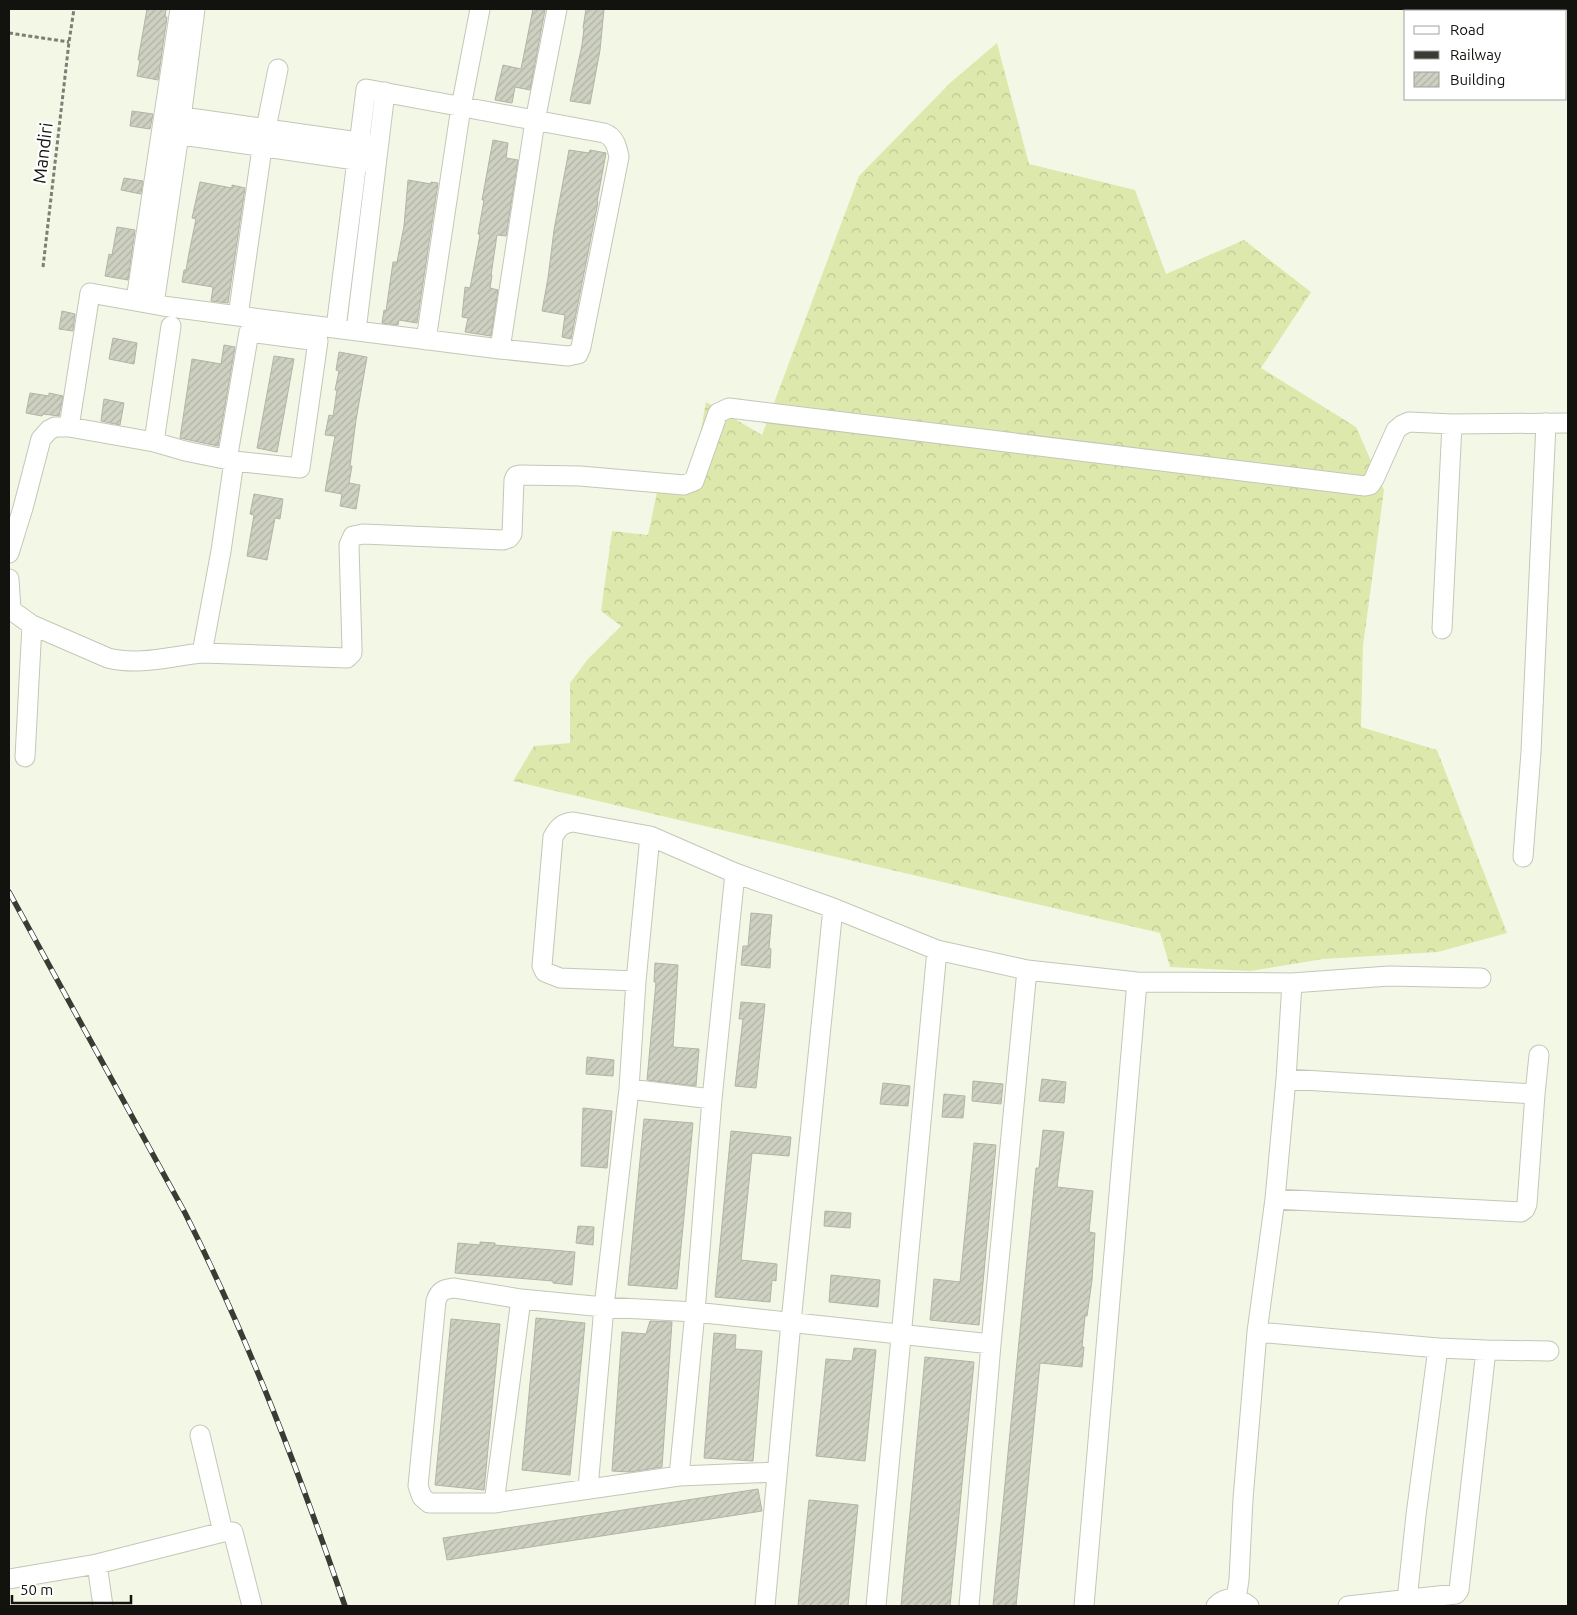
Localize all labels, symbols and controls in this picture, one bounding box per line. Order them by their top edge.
legend [1404,10,1567,100]
text: Road [1450,21,1485,38]
text: Railway [1450,46,1501,63]
text: Building [1450,71,1505,88]
street label: Mandiri [28,121,56,185]
scale bar [12,1572,131,1604]
text: 50 m [20,1581,53,1598]

